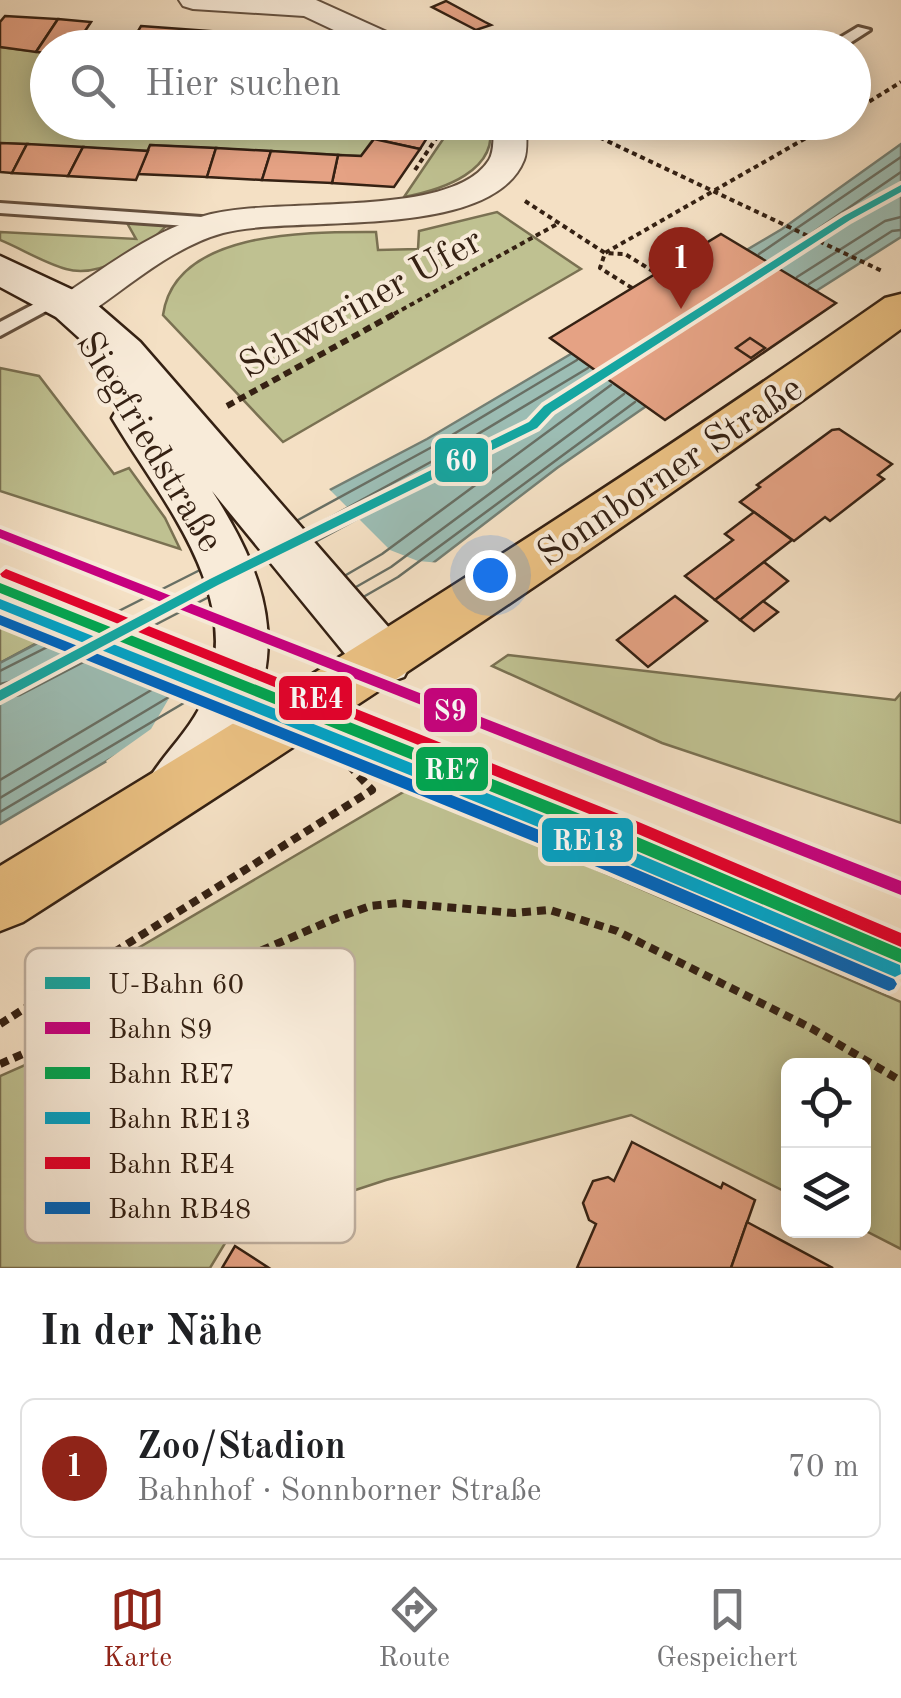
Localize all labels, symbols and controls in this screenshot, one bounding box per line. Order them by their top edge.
search box [30,30,871,140]
icon: search [65,58,120,113]
text: Hier suchen [145,66,341,104]
street label: Schweriner Ufer [234,222,489,387]
pin: 1 [648,226,714,309]
street label: Siegfriedstraße [68,326,229,559]
street label: Sonnborner Straße [531,370,810,575]
line badge: 60 [433,436,490,484]
text: 60 [445,449,477,477]
your location [465,550,516,601]
line badge: RE4 [277,674,354,722]
line badge: S9 [422,686,479,734]
text: RE4 [288,687,344,715]
text: S9 [433,699,467,727]
line badge: RE7 [414,745,490,793]
text: RE7 [424,758,480,786]
line badge: RE13 [540,816,635,864]
text: RE13 [552,829,624,857]
legend [25,948,355,1243]
text: U-Bahn 60 [108,972,244,1000]
text: Bahn S9 [108,1017,213,1045]
map controls [781,1058,871,1238]
button: locate [781,1058,871,1148]
text: Bahn RE7 [108,1062,235,1090]
text: Bahn RE13 [108,1107,251,1135]
button: layers [781,1148,871,1238]
text: Bahn RE4 [108,1152,235,1180]
text: Bahn RB48 [108,1197,251,1225]
text: In der Nähe [40,1312,263,1354]
text: Zoo/Stadion [137,1429,346,1467]
text: 1 [65,1452,84,1484]
text: 70 m [788,1452,859,1484]
text: Bahnhof · Sonnborner Straße [137,1476,542,1508]
tab: Karte [103,1582,172,1677]
tab: Route [378,1582,450,1677]
tab: Gespeichert [656,1582,798,1677]

